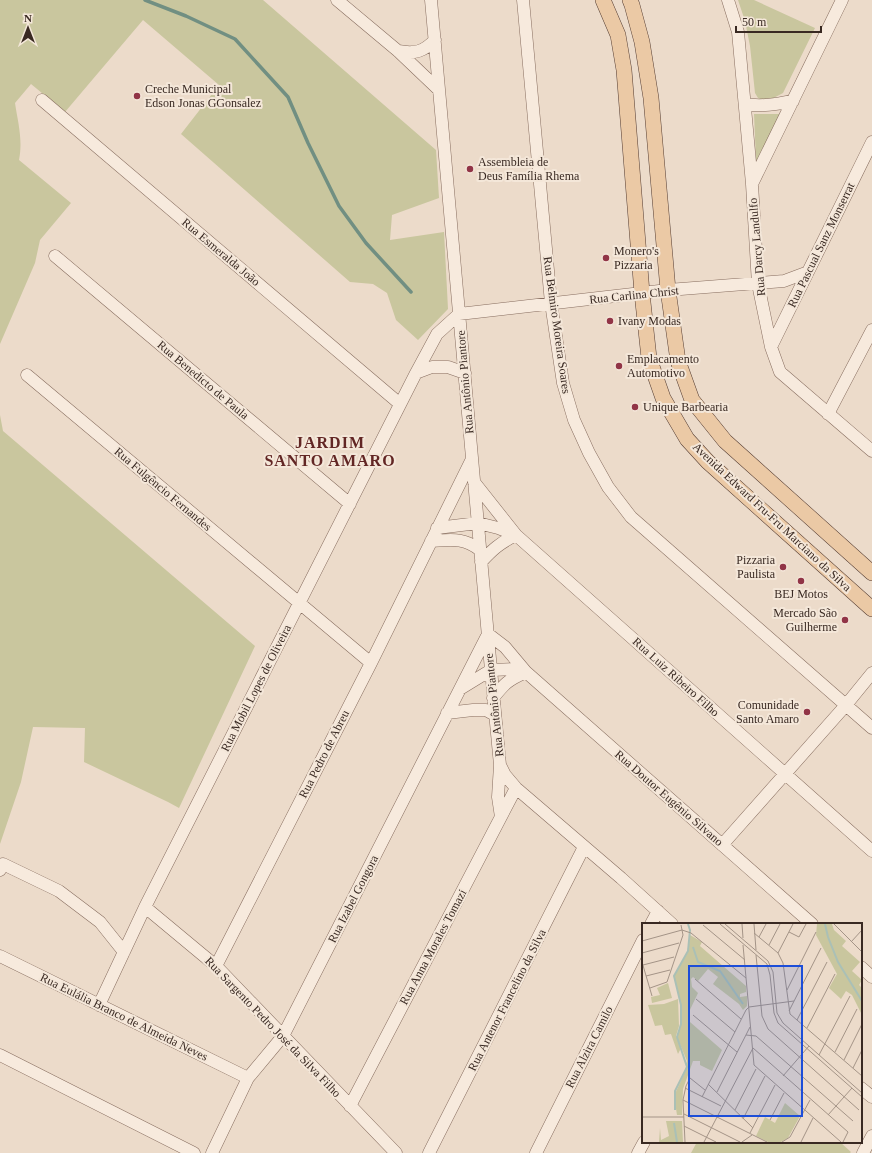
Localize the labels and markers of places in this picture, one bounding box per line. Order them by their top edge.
place label: Creche Municipal Edson Jonas GGonsalez [145,82,261,110]
marker: Creche Municipal Edson Jonas GGonsalez [132,91,142,101]
place label: Assembleia de Deus Família Rhema [478,155,580,183]
marker: Assembleia de Deus Família Rhema [465,164,475,174]
place label: Monero's Pizzaria [614,244,659,272]
marker: Monero's Pizzaria [601,253,611,263]
place label: Ivany Modas [618,314,681,328]
marker: Ivany Modas [605,316,615,326]
place label: Emplacamento Automotivo [627,352,699,380]
marker: Emplacamento Automotivo [614,361,624,371]
place label: Unique Barbearia [643,400,729,414]
marker: Unique Barbearia [630,402,640,412]
place label: Pizzaria Paulista [736,553,776,581]
marker: Pizzaria Paulista [778,562,788,572]
marker: BEJ Motos [796,576,806,586]
place label: BEJ Motos [774,587,828,601]
place label: Mercado São Guilherme [773,606,837,634]
marker: Mercado São Guilherme [840,615,850,625]
place label: Comunidade Santo Amaro [736,698,799,726]
marker: Comunidade Santo Amaro [802,707,812,717]

